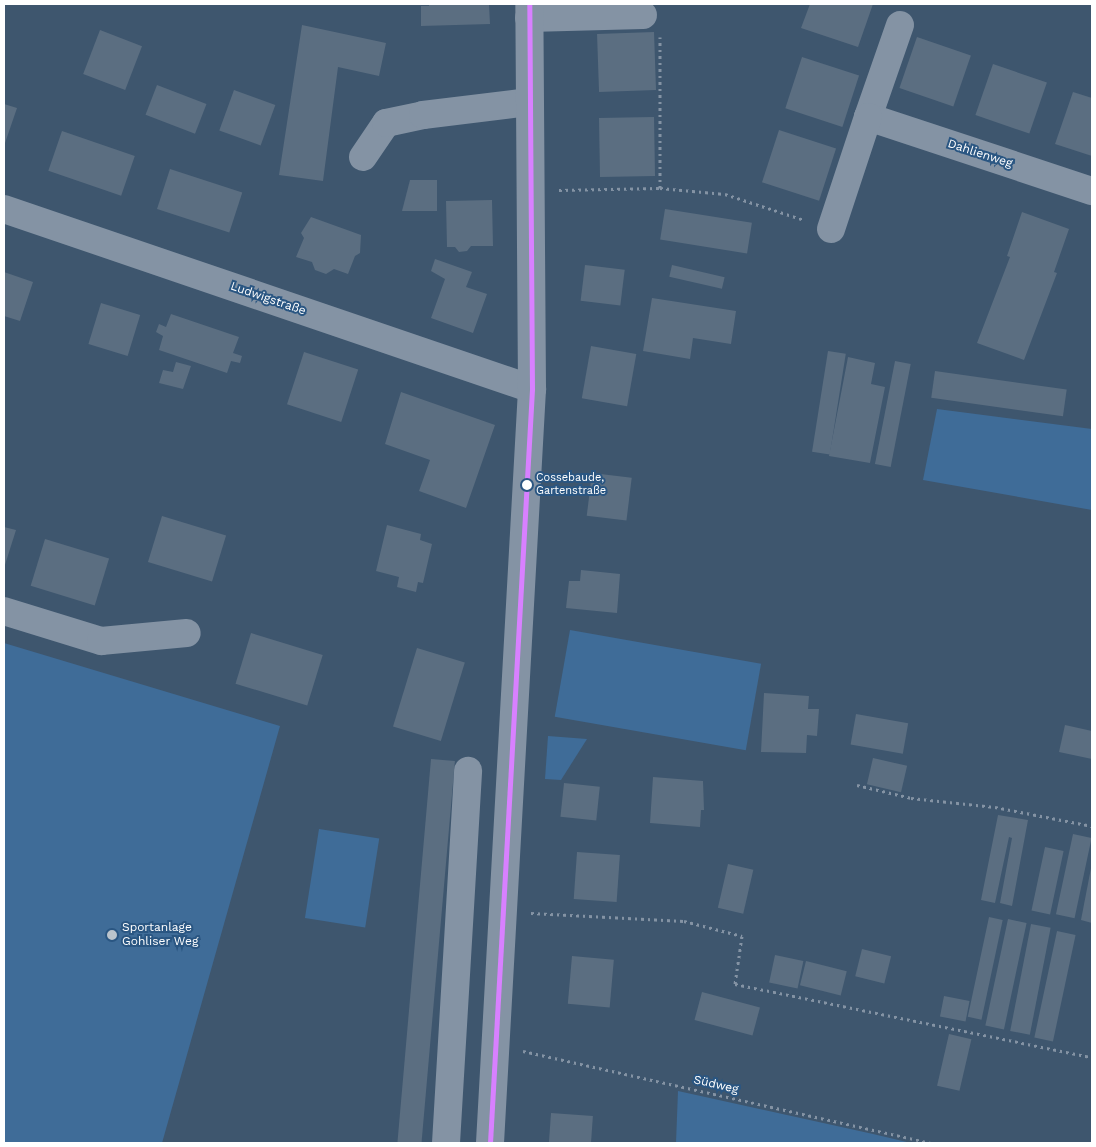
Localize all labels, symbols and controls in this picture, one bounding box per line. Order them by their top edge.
street label: Dahlienweg [946,137,1014,171]
street label: Ludwigstraße [228,279,308,319]
place label: Cossebaude, Gartenstraße [536,472,606,498]
marker: Cossebaude, Gartenstraße [522,480,532,490]
place label: Sportanlage Gohliser Weg [122,921,199,949]
marker: Sportanlage Gohliser Weg [106,929,118,941]
street label: Südweg [692,1073,740,1097]

